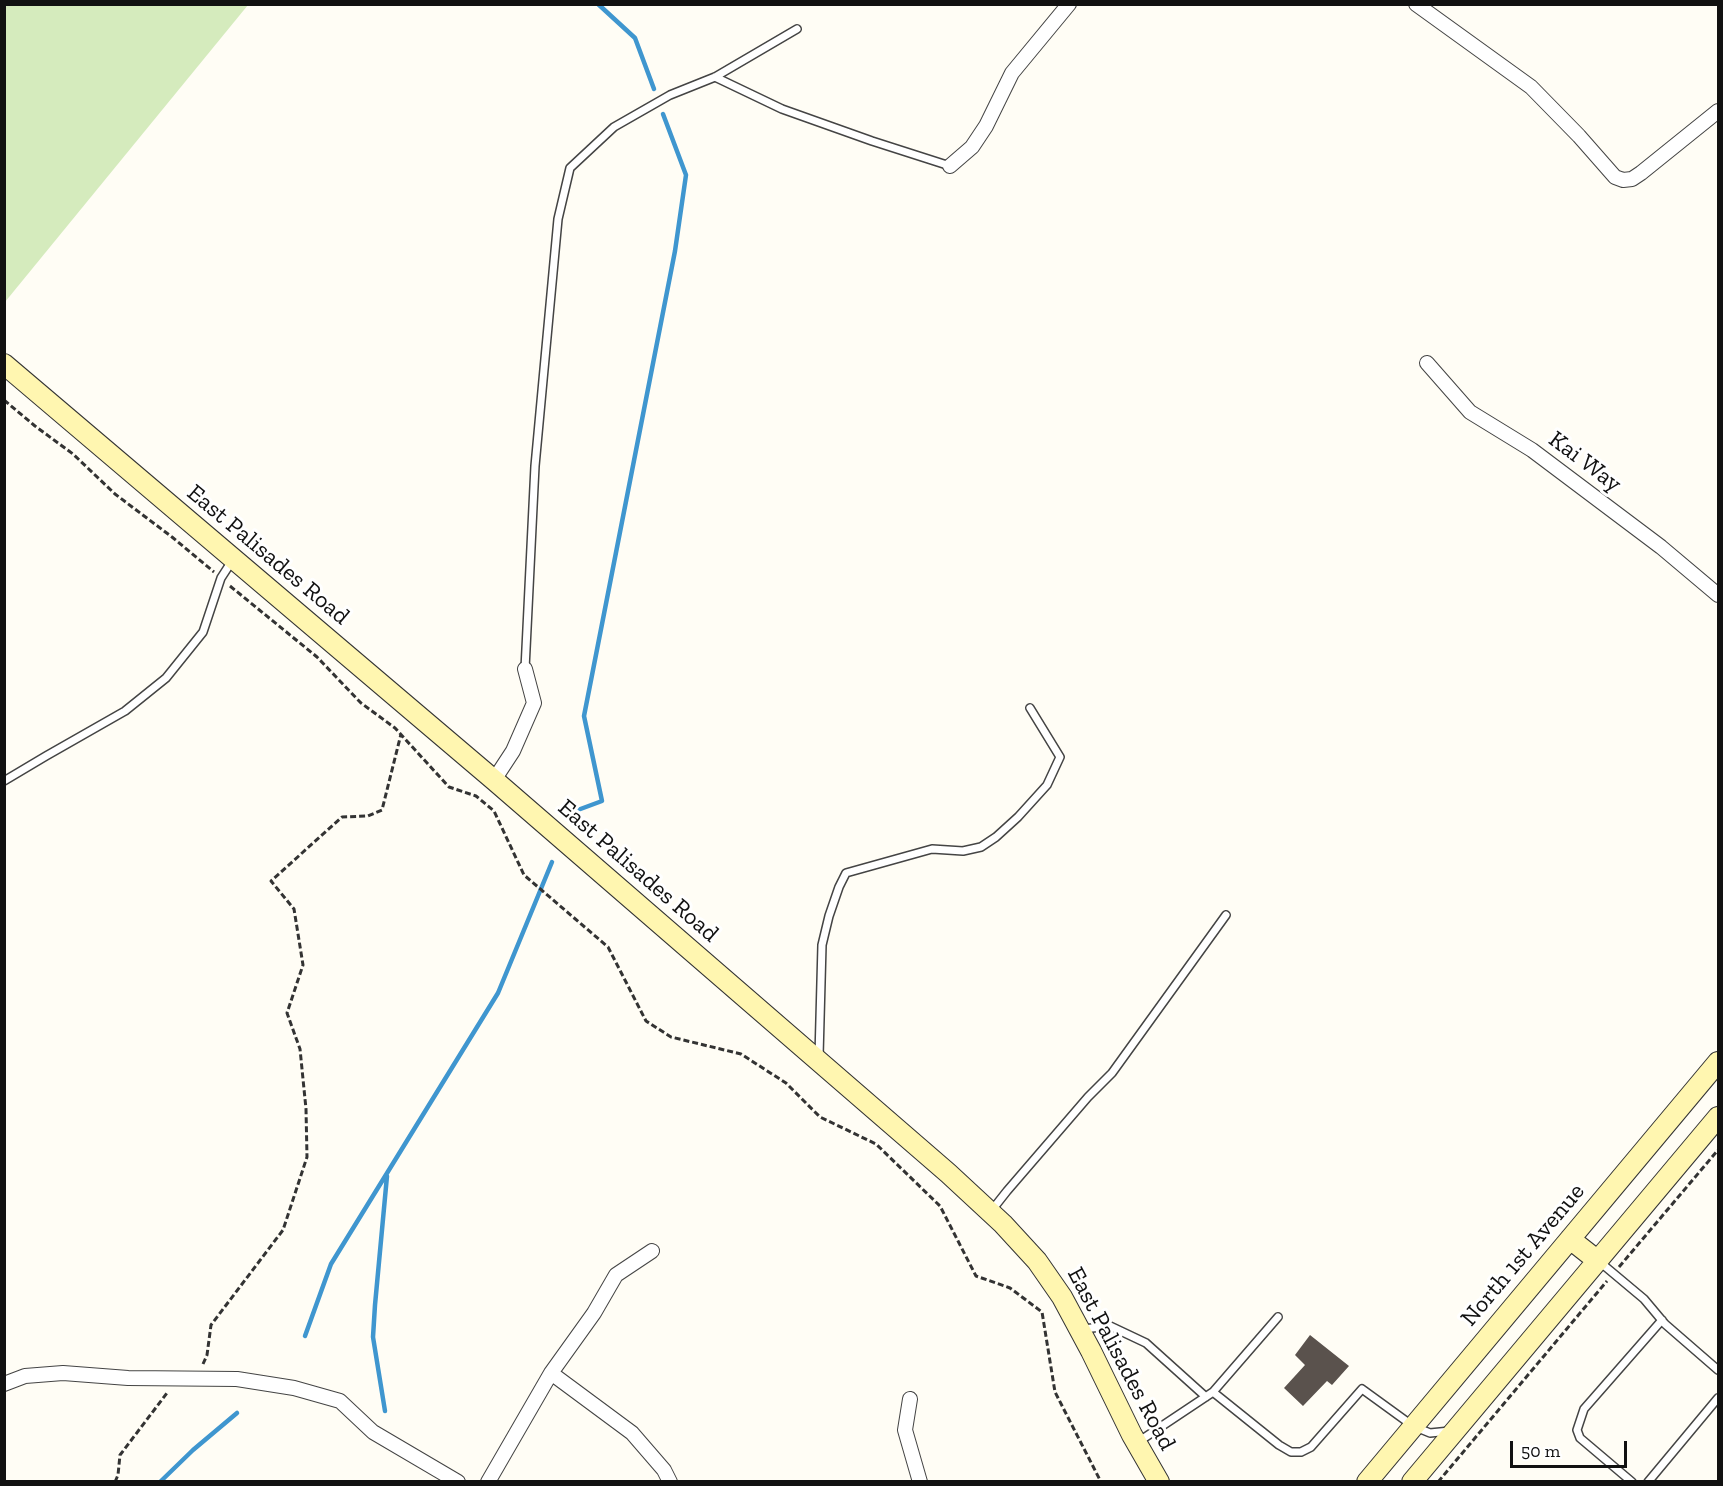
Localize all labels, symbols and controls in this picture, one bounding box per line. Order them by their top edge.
street label: Kai Way [1543,425,1627,499]
street label: East Palisades Road [181,479,355,631]
street label: East Palisades Road [552,794,724,948]
street label: North 1st Avenue [1455,1178,1591,1332]
street label: East Palisades Road [1061,1263,1181,1455]
scale bar [1513,1429,1630,1467]
text: 50 m [1521,1440,1560,1462]

